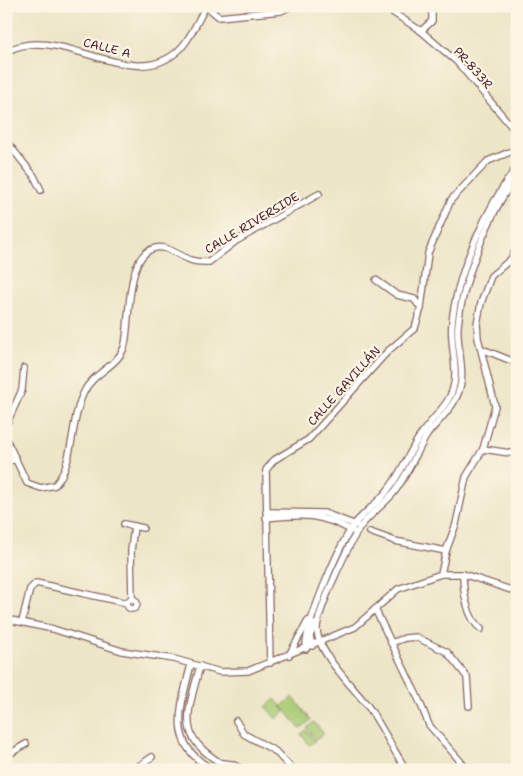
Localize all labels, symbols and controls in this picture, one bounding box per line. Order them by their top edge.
street label: CALLE A [82,34,133,62]
street label: PR-833R [450,44,496,92]
street label: CALLE RIVERSIDE [202,189,302,257]
street label: CALLE GAVILLÁN [304,343,384,429]

